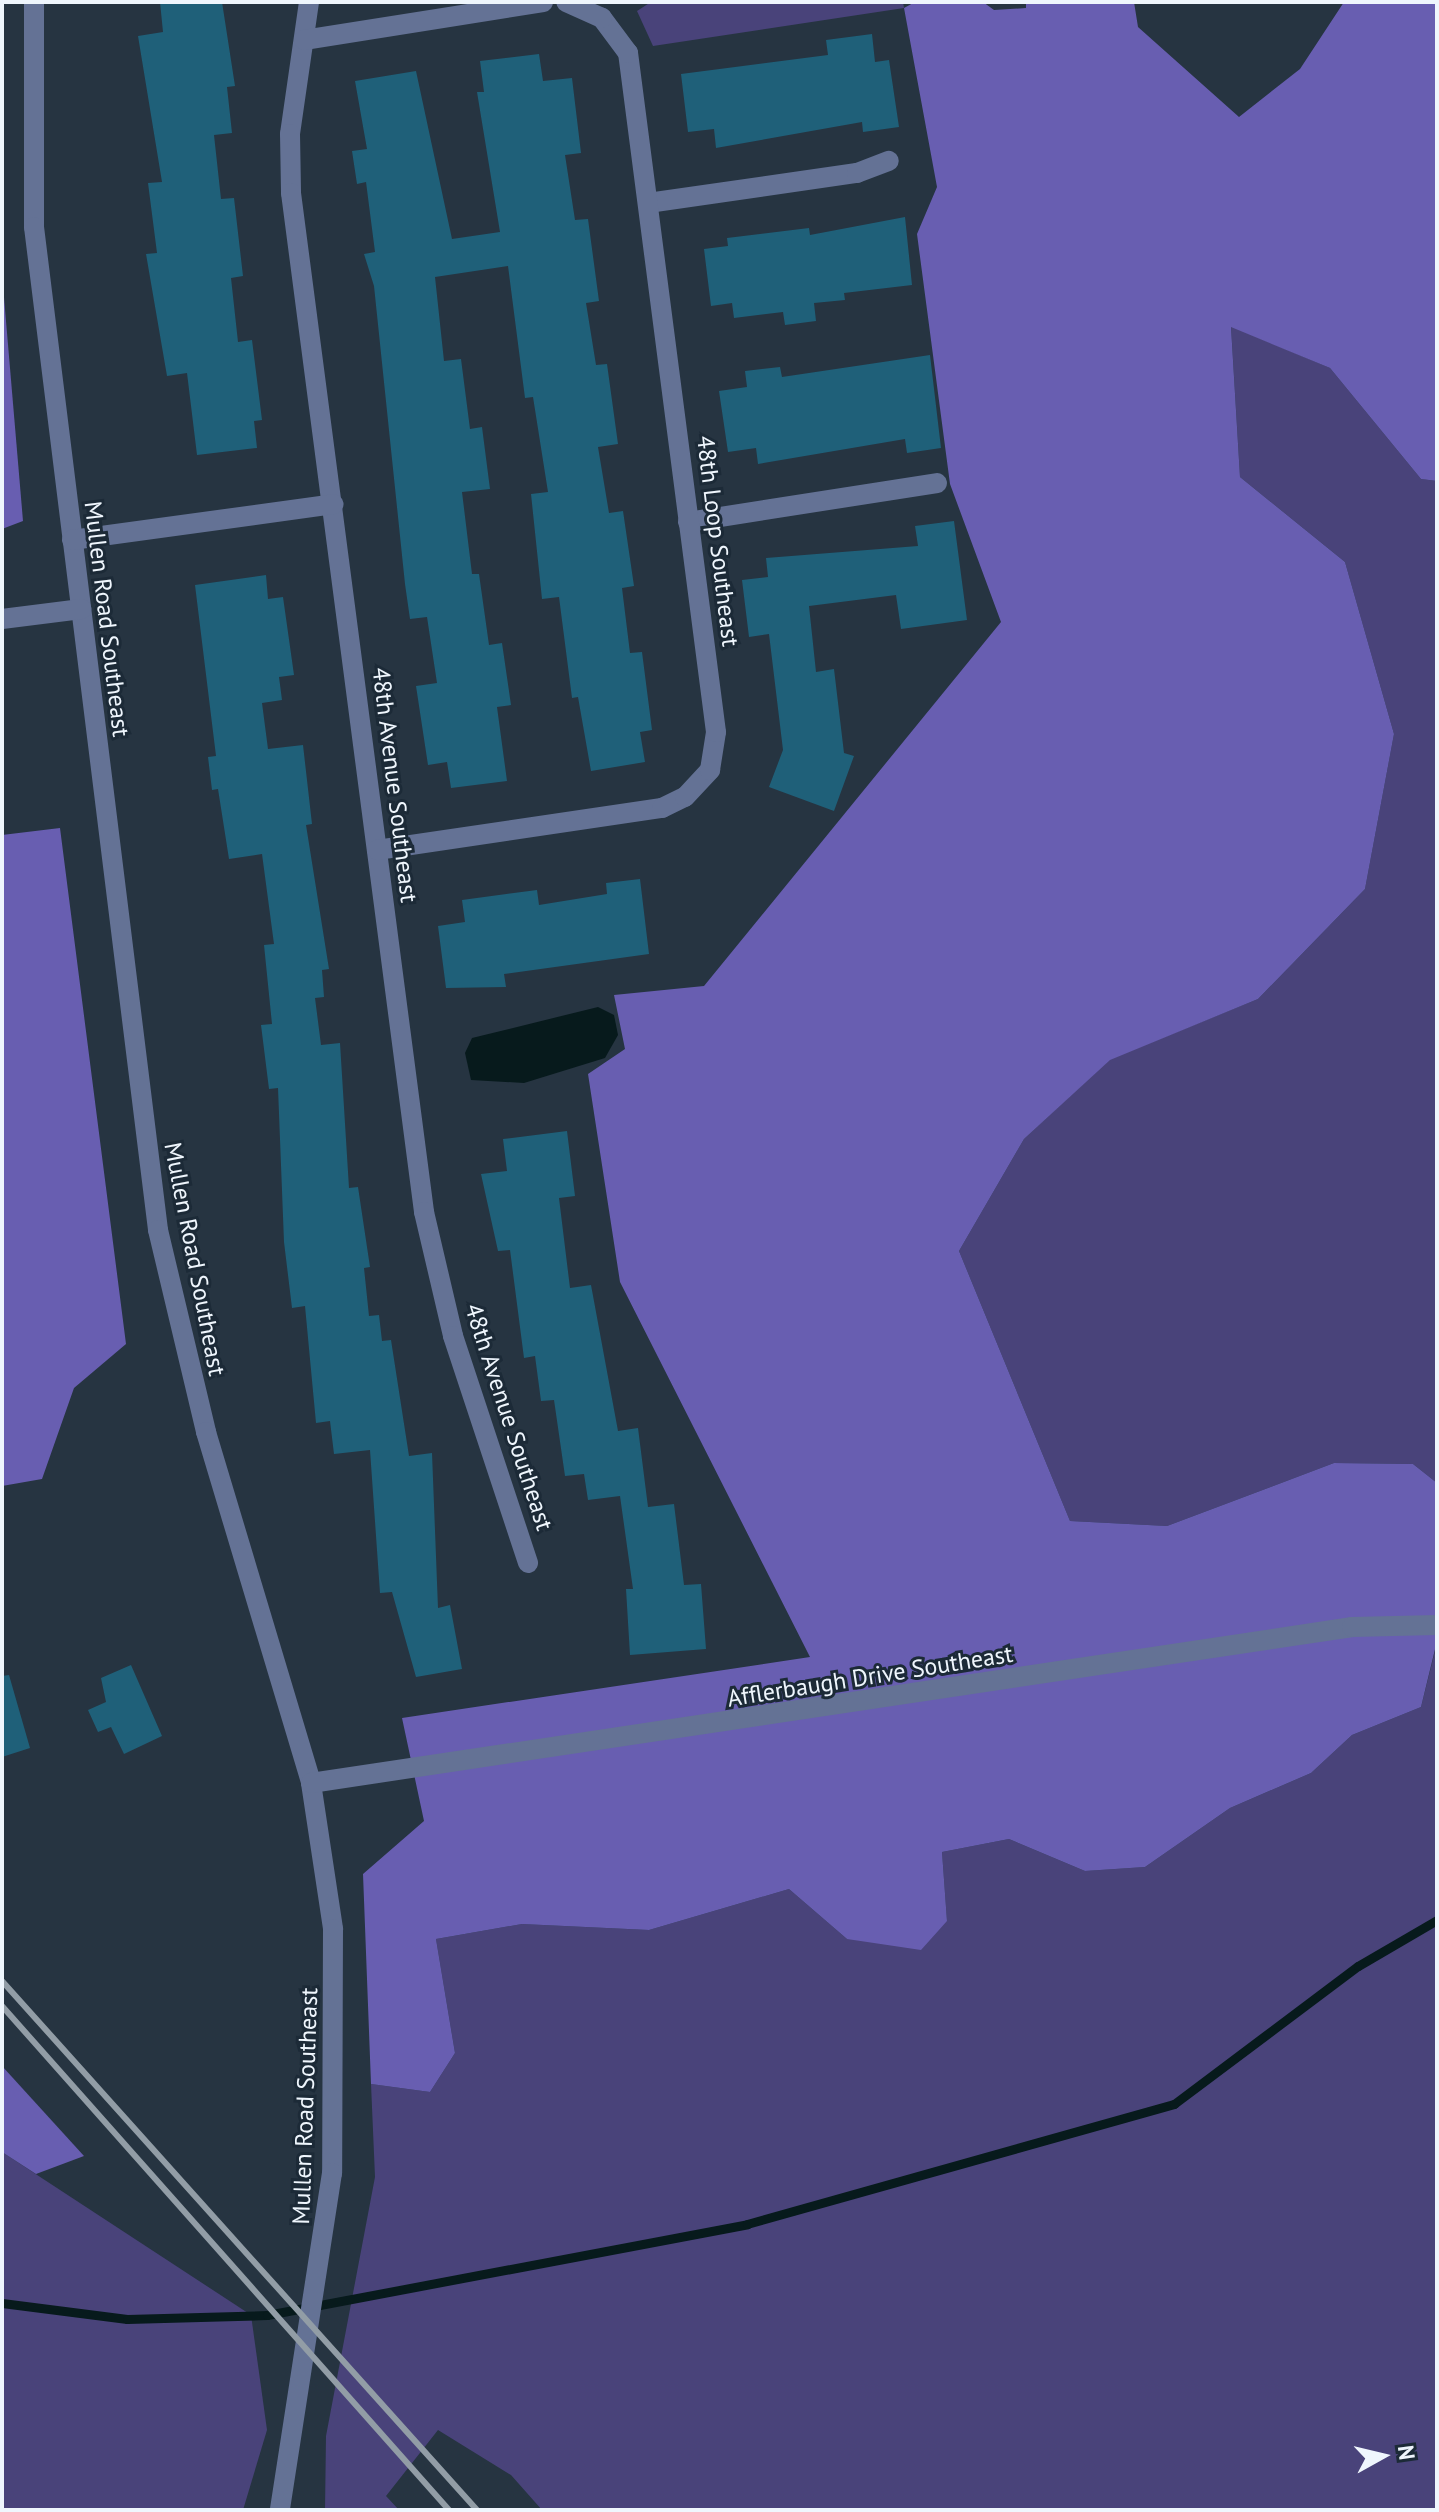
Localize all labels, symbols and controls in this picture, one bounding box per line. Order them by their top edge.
street label: 48th Loop Southeast [691,434,745,648]
street label: Mullen Road Southeast [78,500,136,738]
street label: 48th Avenue Southeast [366,665,424,905]
street label: Mullen Road Southeast [158,1140,232,1378]
street label: 48th Avenue Southeast [459,1300,559,1534]
street label: Afflerbaugh Drive Southeast [725,1639,1015,1713]
street label: Mullen Road Southeast [286,1987,324,2225]
north arrow [1343,2416,1423,2496]
text: N [1392,2444,1422,2462]

